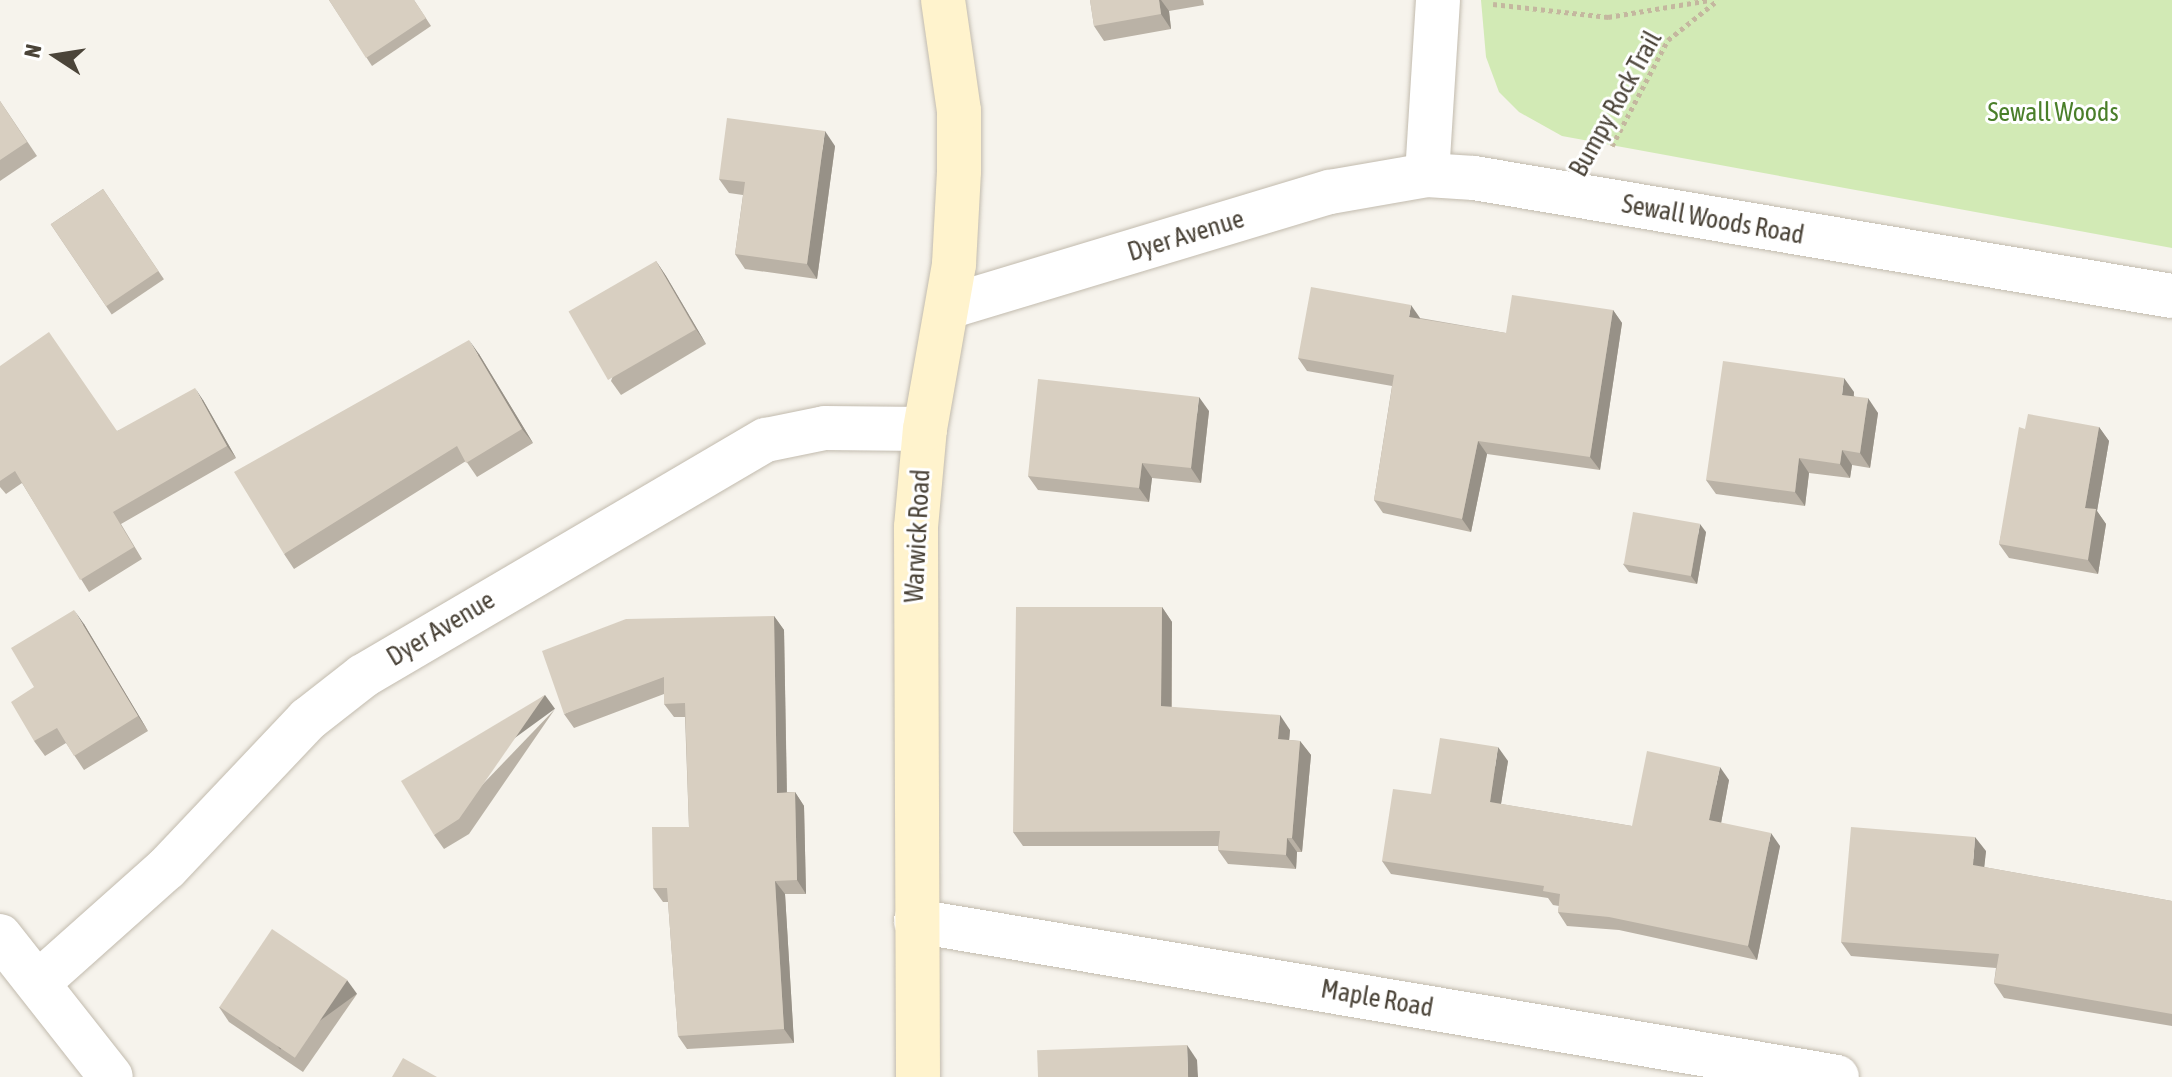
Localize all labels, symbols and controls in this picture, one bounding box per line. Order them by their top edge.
north arrow [16,16,96,96]
street label: Bumpy Rock Trail [1563,26,1669,182]
text: N [18,42,47,60]
park label: Sewall Woods [1987,97,2119,129]
street label: Sewall Woods Road [1620,189,1806,251]
street label: Dyer Avenue [1124,204,1248,268]
street label: Warwick Road [899,468,937,604]
street label: Dyer Avenue [382,585,500,673]
street label: Maple Road [1318,974,1436,1024]

